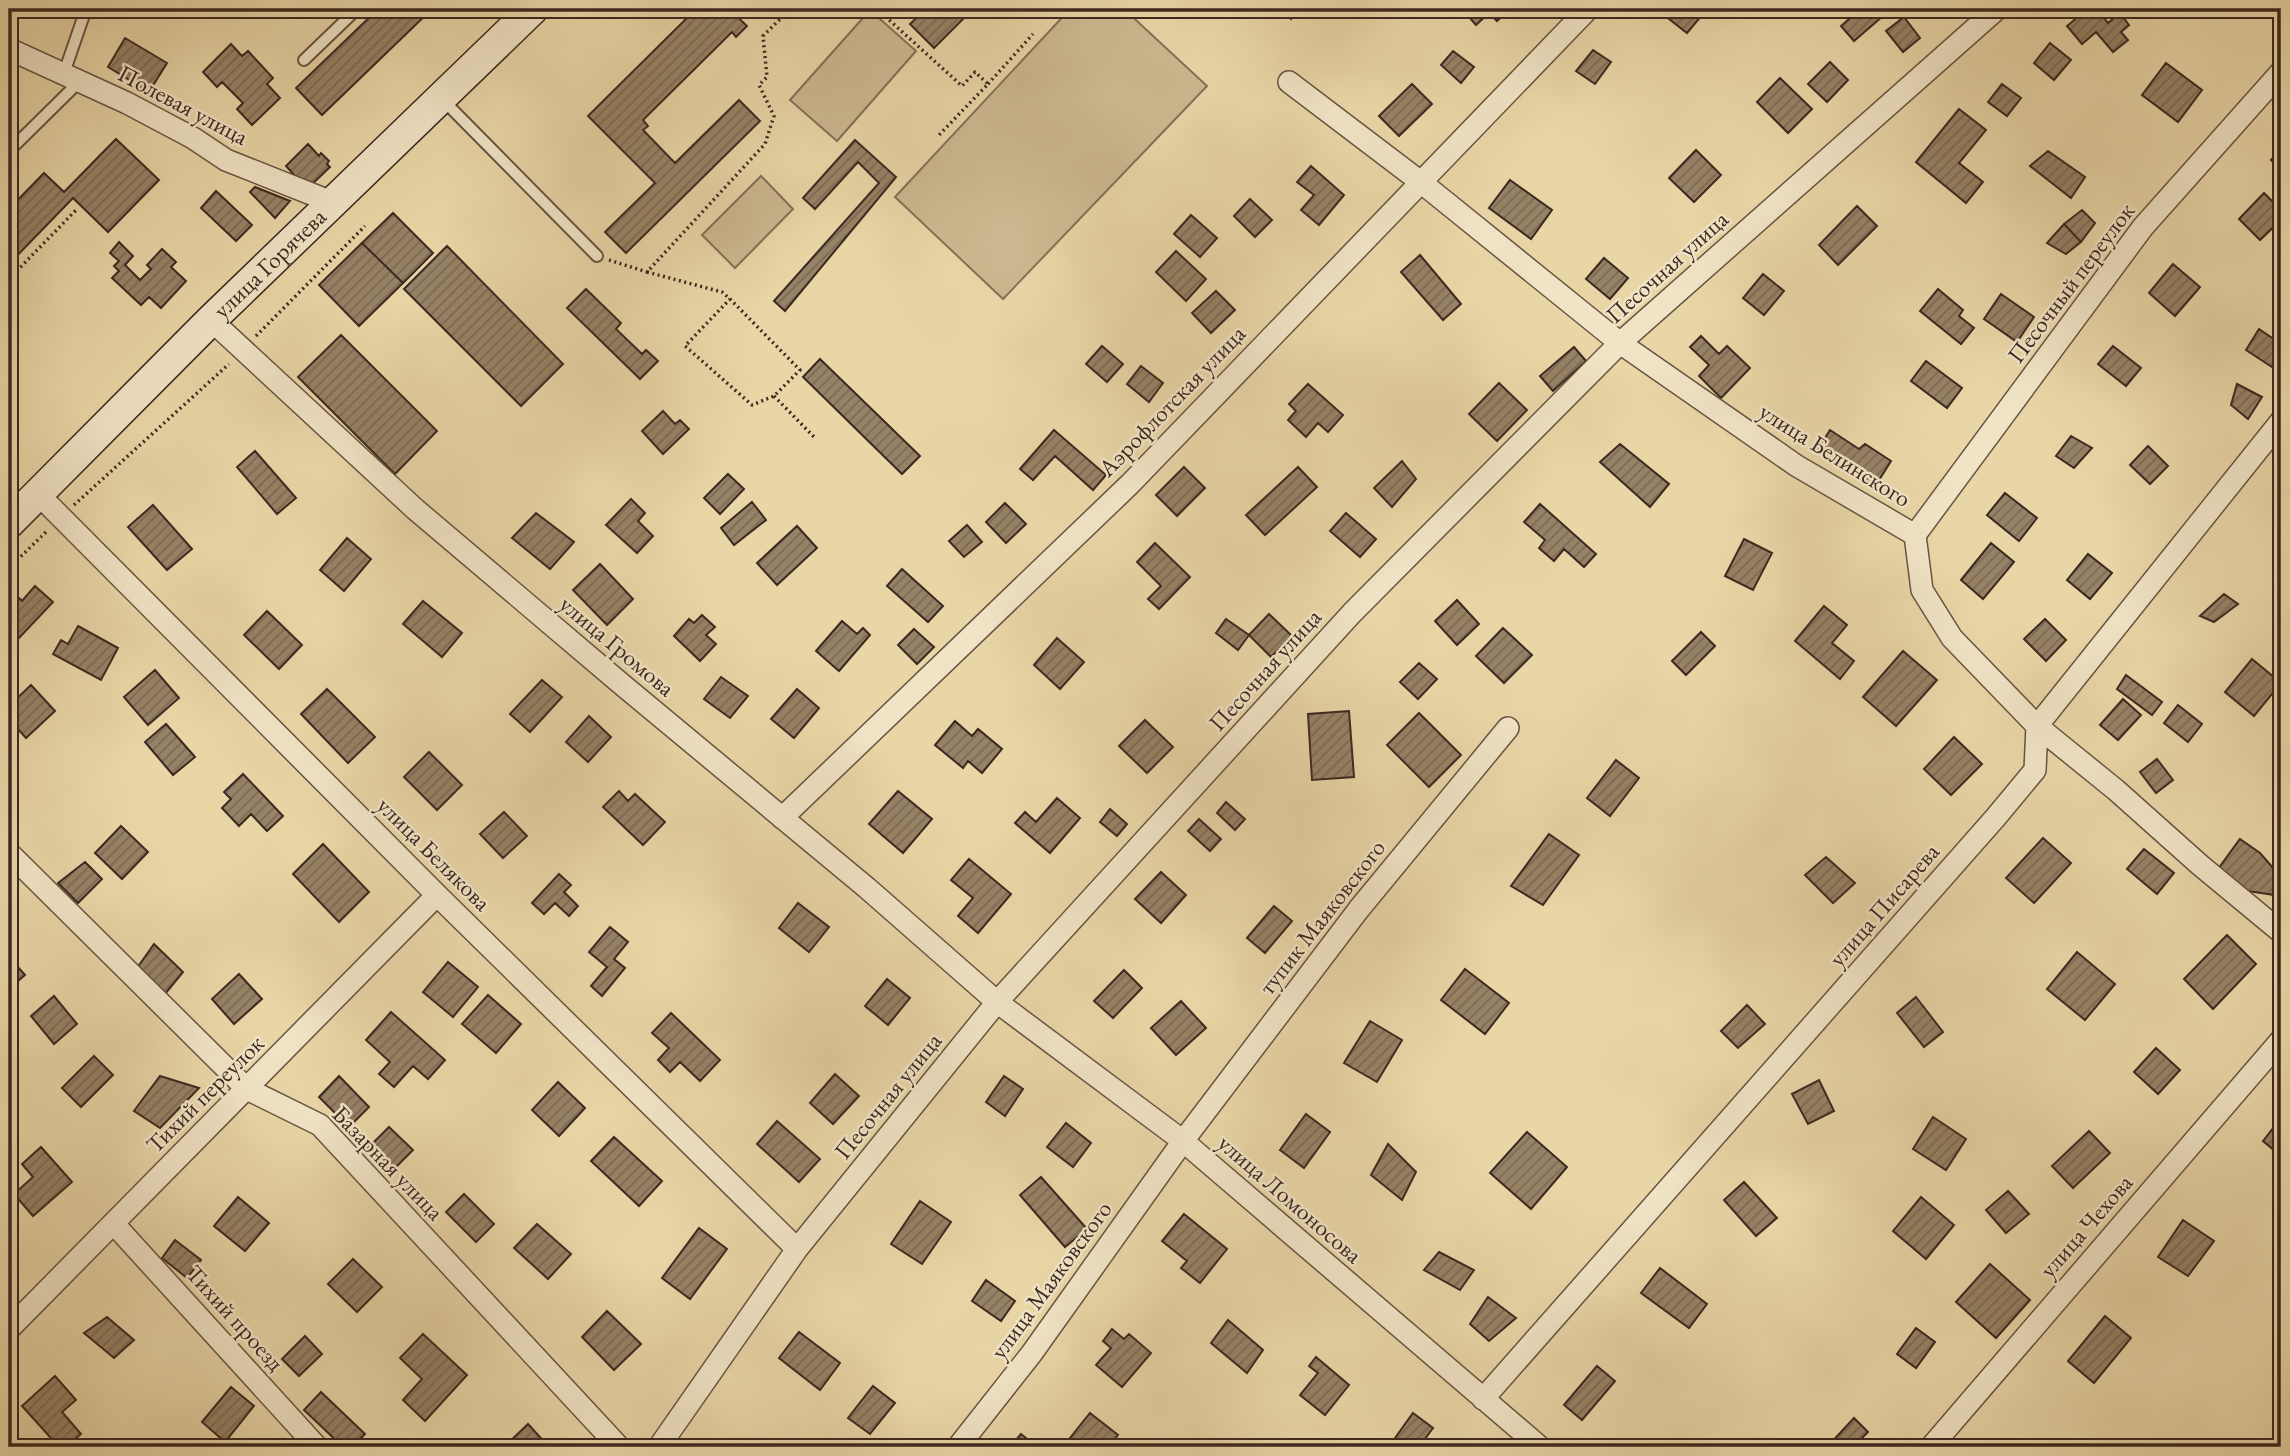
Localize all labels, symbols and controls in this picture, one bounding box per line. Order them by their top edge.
street label: Полевая улица [113,57,254,152]
street label: Песочный переулок [2000,196,2142,369]
street label: улица Горячева [206,201,333,325]
street label: Песочная улица [1599,203,1735,330]
street label: Аэрофлотская улица [1091,318,1252,484]
street label: улица Белинского [1753,395,1917,514]
street label: улица Громова [553,588,682,703]
street label: Песочная улица [1201,602,1328,737]
street label: улица Белякова [371,790,498,918]
street label: тупик Маяковского [1251,833,1392,1001]
street label: улица Писарева [1821,836,1946,973]
street label: Песочная улица [827,1026,949,1165]
street label: Тихий переулок [139,1028,271,1159]
street label: Базарная улица [326,1099,451,1227]
street label: улица Ломоносова [1212,1127,1369,1270]
street label: улица Чехова [2032,1167,2139,1284]
street label: улица Маяковского [983,1194,1118,1365]
street label: Тихий проезд [180,1258,291,1377]

